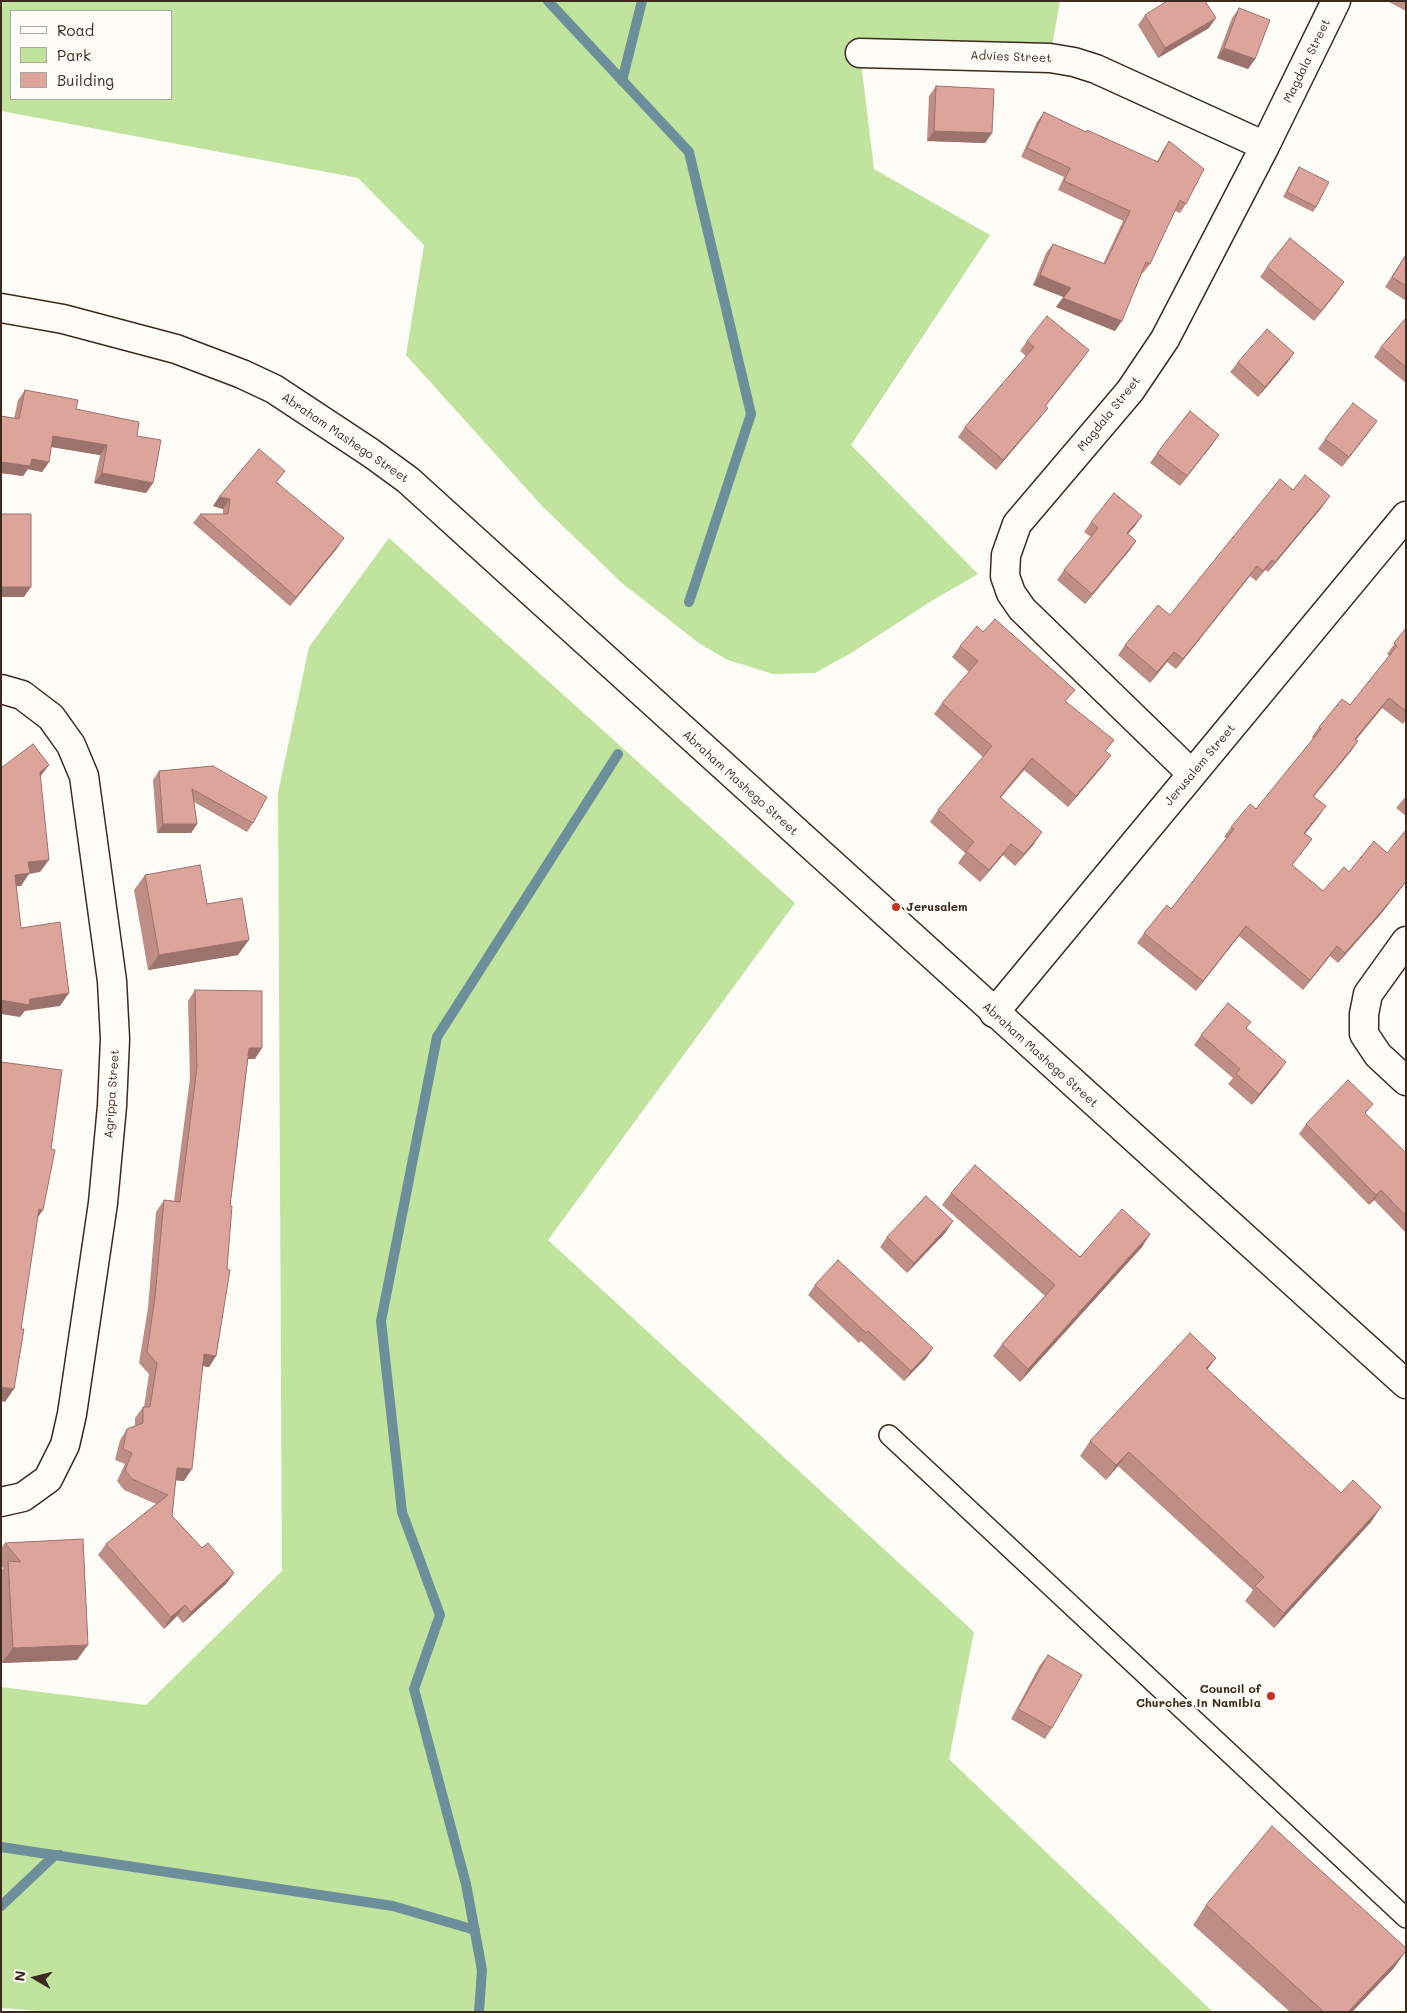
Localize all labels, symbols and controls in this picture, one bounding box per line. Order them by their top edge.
legend [10,10,172,100]
street label: Magdala Street [1280,17,1334,105]
text: Road [57,20,94,40]
text: Park [57,45,91,65]
street label: Advies Street [970,48,1052,66]
text: Building [57,70,114,90]
street label: Magdala Street [1075,374,1143,454]
street label: Abraham Mashego Street [279,390,411,486]
street label: Jerusalem Street [1162,721,1238,809]
street label: Abraham Mashego Street [679,727,801,839]
place label: Jerusalem [906,900,968,914]
marker: Jerusalem [890,901,902,913]
street label: Abraham Mashego Street [979,999,1101,1111]
street label: Agrippa Street [102,1049,122,1139]
place label: Council of Churches in Namibia [1136,1682,1261,1710]
marker: Council of Churches in Namibia [1265,1690,1277,1702]
north arrow [10,1953,60,2003]
text: N [10,1969,30,1982]

